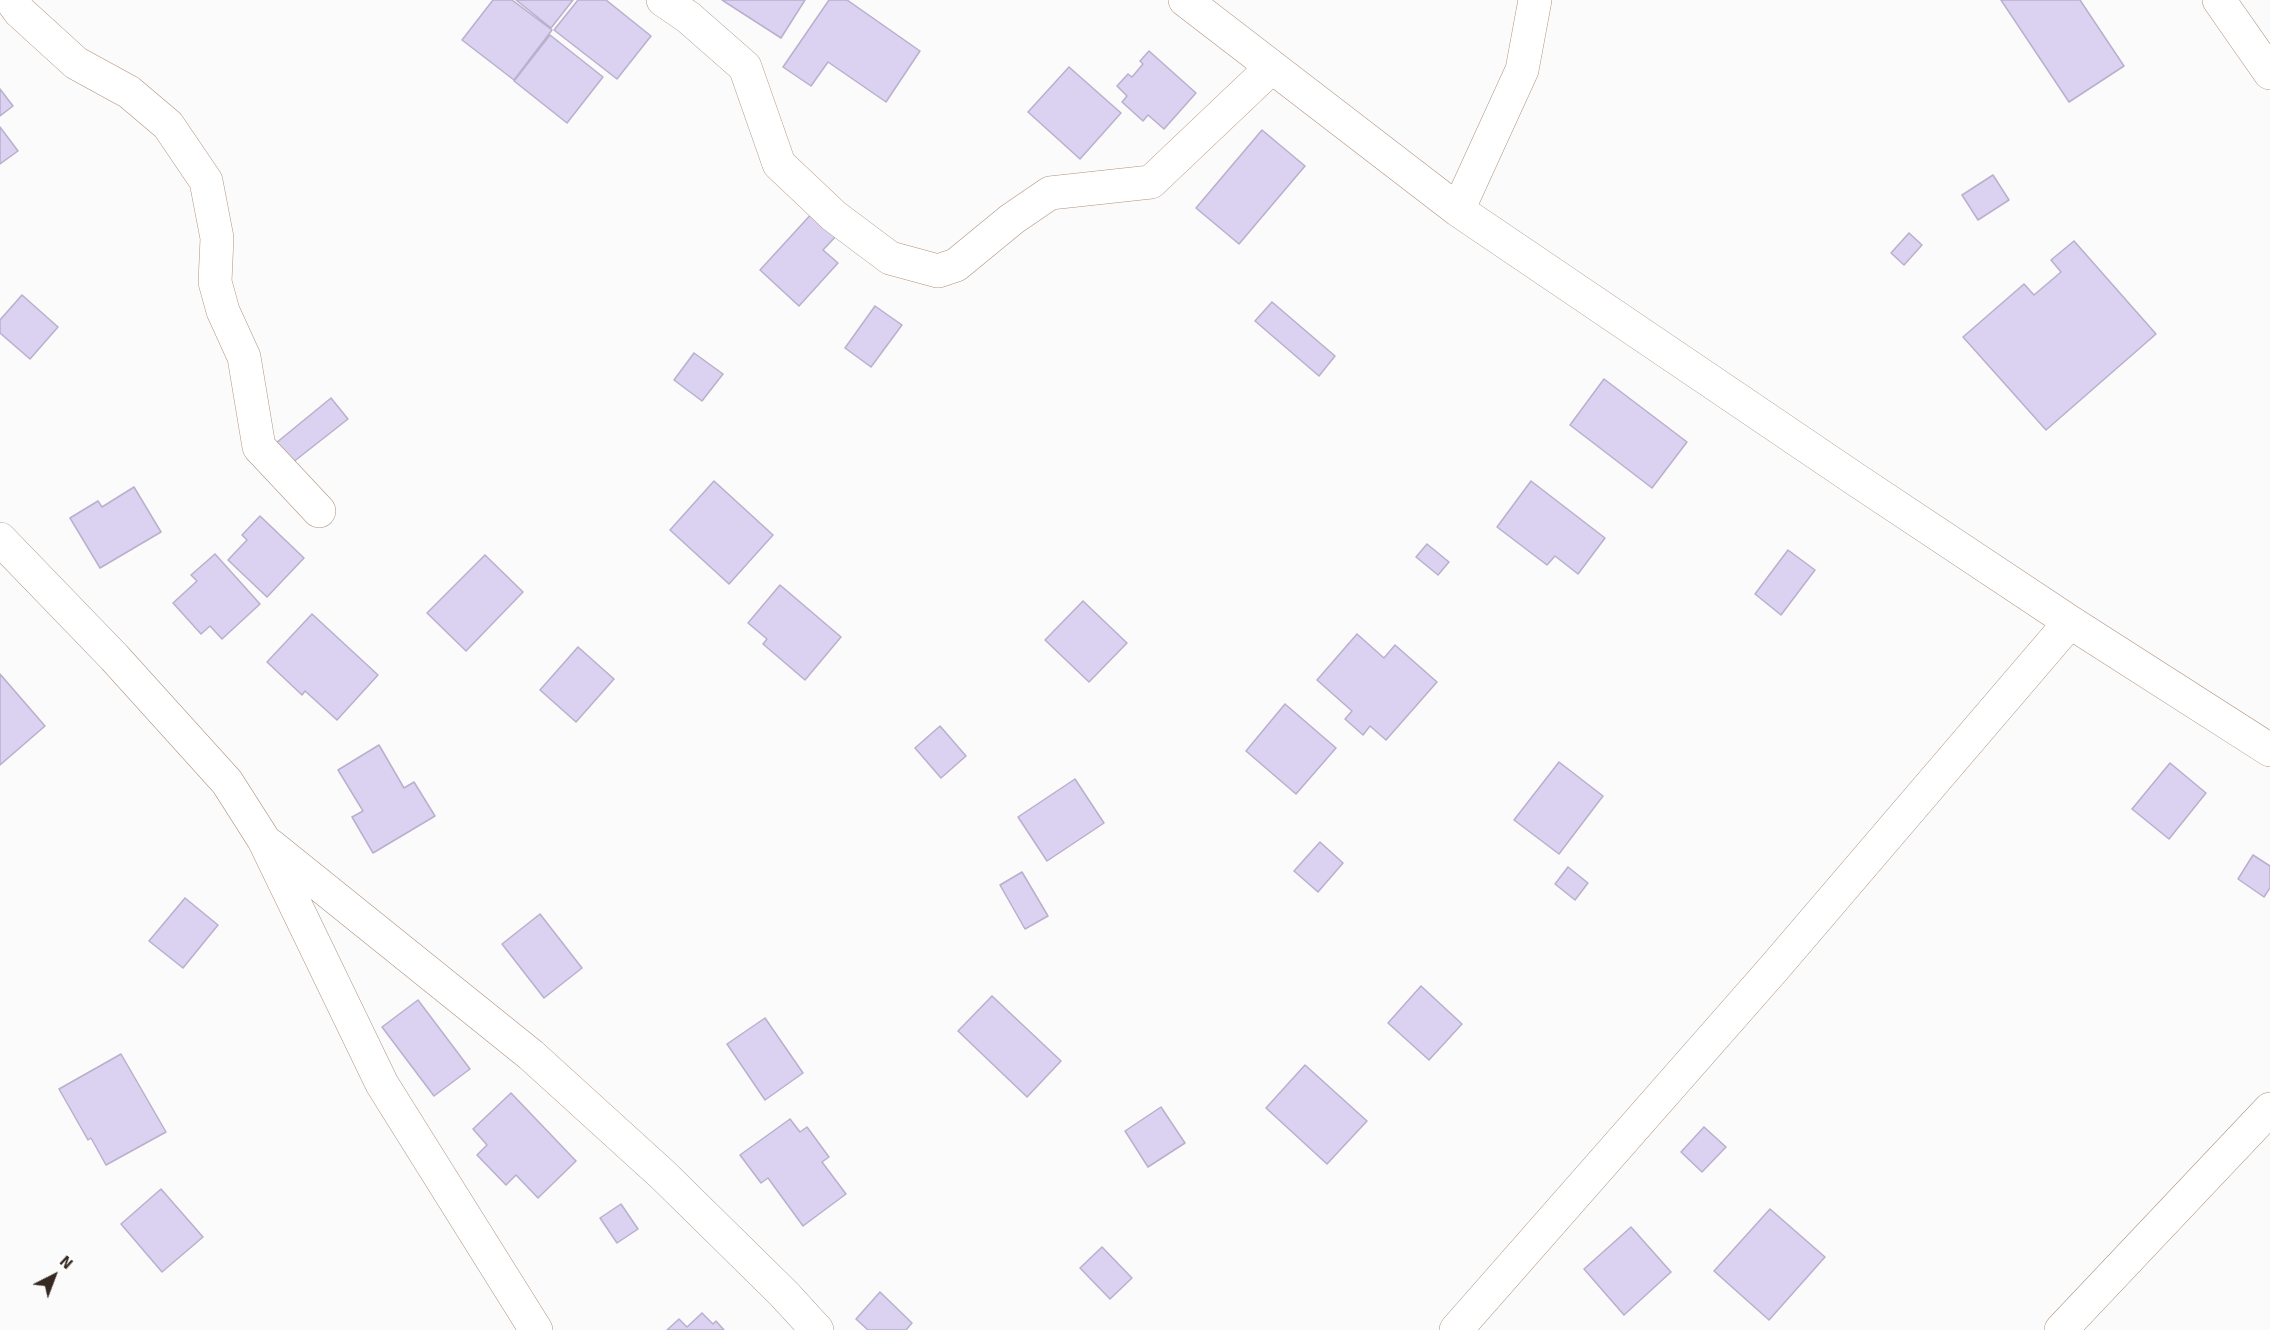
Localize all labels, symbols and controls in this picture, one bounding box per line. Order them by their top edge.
north arrow [24,1246,84,1306]
text: N [55,1251,77,1274]

